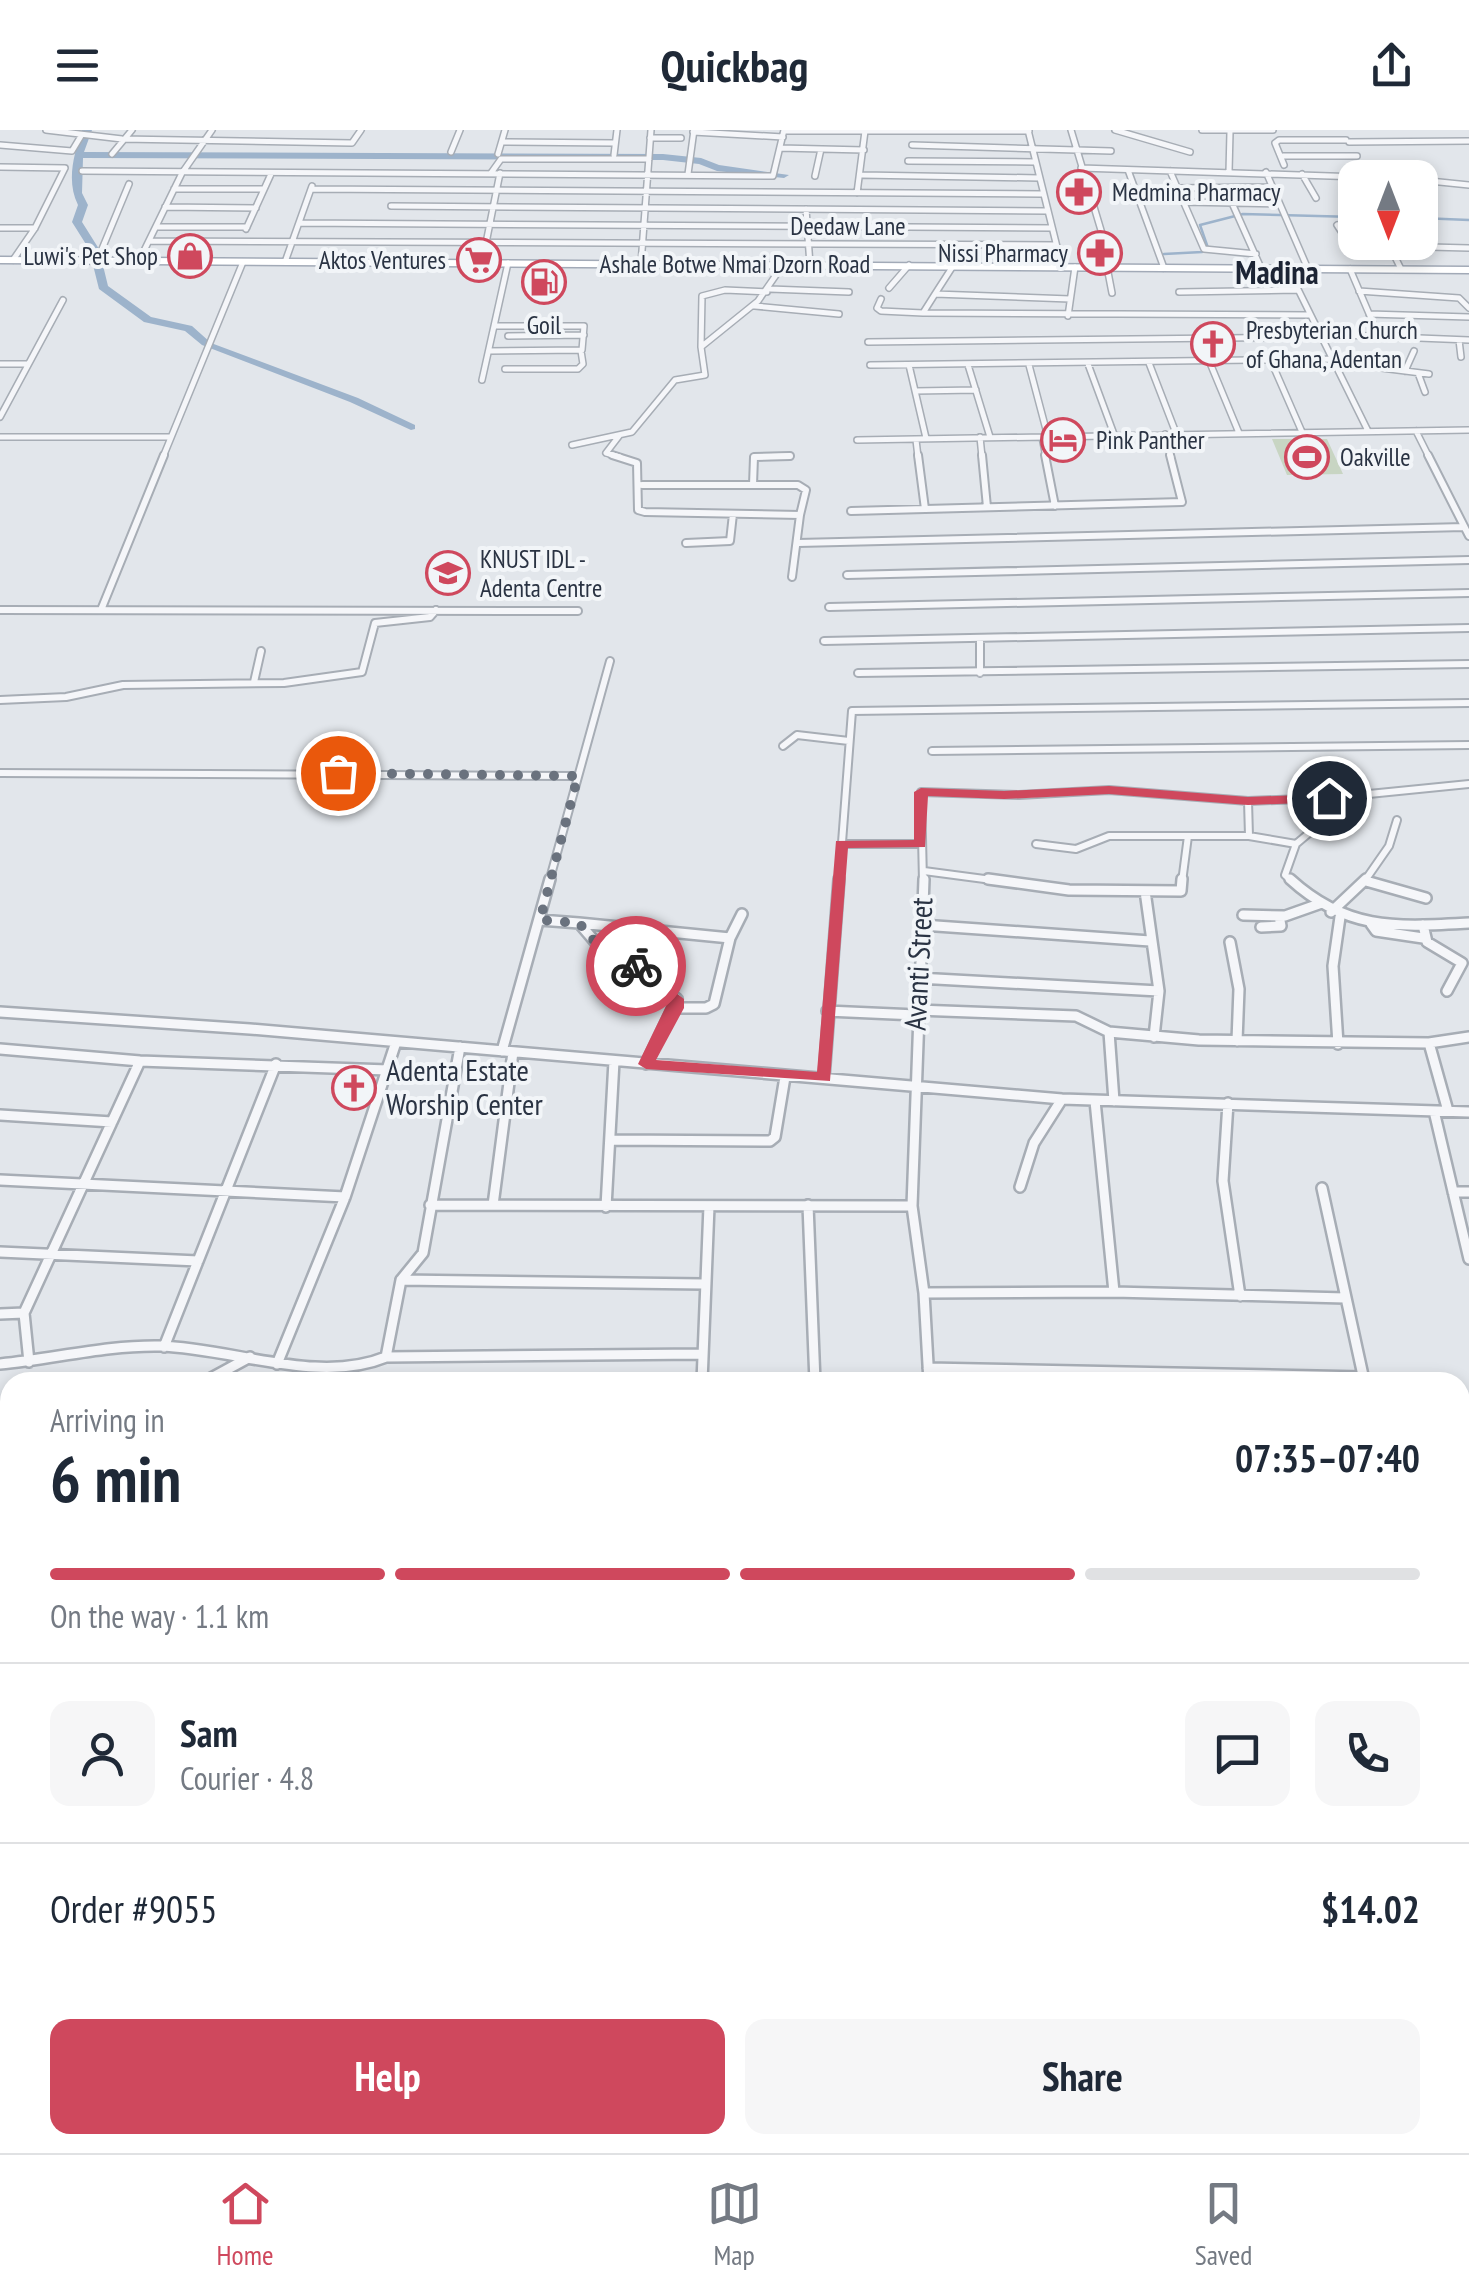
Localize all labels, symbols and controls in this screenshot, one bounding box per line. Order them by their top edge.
text: Quickbag [661,36,808,94]
icon: menu [50,38,105,93]
icon: share [1364,38,1419,93]
north arrow [1338,160,1438,260]
map controls [1338,160,1438,260]
pharmacy icon: Medmina Pharmacy [1056,169,1102,215]
place label: Medmina Pharmacy [1112,176,1281,208]
street label: Deedaw Lane [790,210,906,242]
pharmacy icon: Nissi Pharmacy [1077,230,1123,276]
shop icon: Luwi's Pet Shop [167,233,213,279]
supermarket icon: Aktos Ventures [456,237,502,283]
place label: Nissi Pharmacy [938,237,1069,269]
place label: Luwi's Pet Shop [24,240,158,272]
place label: Aktos Ventures [319,244,446,276]
street label: Ashale Botwe Nmai Dzorn Road [600,248,870,280]
district label: Madina [1235,251,1319,293]
fuel station icon: Goil [521,259,567,305]
place label: Goil [527,309,561,341]
place label: Presbyterian Church of Ghana, Adentan [1246,314,1418,375]
church icon: Presbyterian Church of Ghana, Adentan [1190,321,1236,367]
hotel icon: Pink Panther [1040,417,1086,463]
place label: Pink Panther [1096,424,1205,456]
sports icon: Oakville [1284,434,1330,480]
place label: Oakville [1340,441,1411,473]
place label: KNUST IDL - Adenta Centre [480,543,602,604]
school or university icon: KNUST IDL - Adenta Centre [425,550,471,596]
pin [296,731,381,816]
icon: bag [311,746,366,801]
pin [1287,756,1372,841]
icon: home [1302,771,1357,826]
street label: Avanti Street [895,896,941,1031]
courier [586,916,686,1016]
icon: bike [609,939,664,994]
place label: Adenta Estate Worship Center [386,1050,543,1123]
church icon: Adenta Estate Worship Center [331,1065,377,1111]
text: Arriving in [50,1399,165,1441]
text: 07:35–07:40 [1235,1433,1420,1482]
text: 6 min [50,1436,181,1520]
text: On the way · 1.1 km [50,1595,269,1637]
button: person [50,1701,155,1806]
button: chat [1185,1701,1290,1806]
button: phone [1315,1701,1420,1806]
text: Sam [180,1708,238,1757]
text: Courier · 4.8 [180,1757,314,1799]
text: Order #9055 [50,1884,217,1933]
text: $14.02 [1321,1884,1420,1933]
button: Help [50,2019,725,2134]
button: Share [745,2019,1420,2134]
tab: Home [217,2176,273,2273]
tab: Map [707,2176,762,2273]
tab: Saved [1195,2176,1252,2273]

